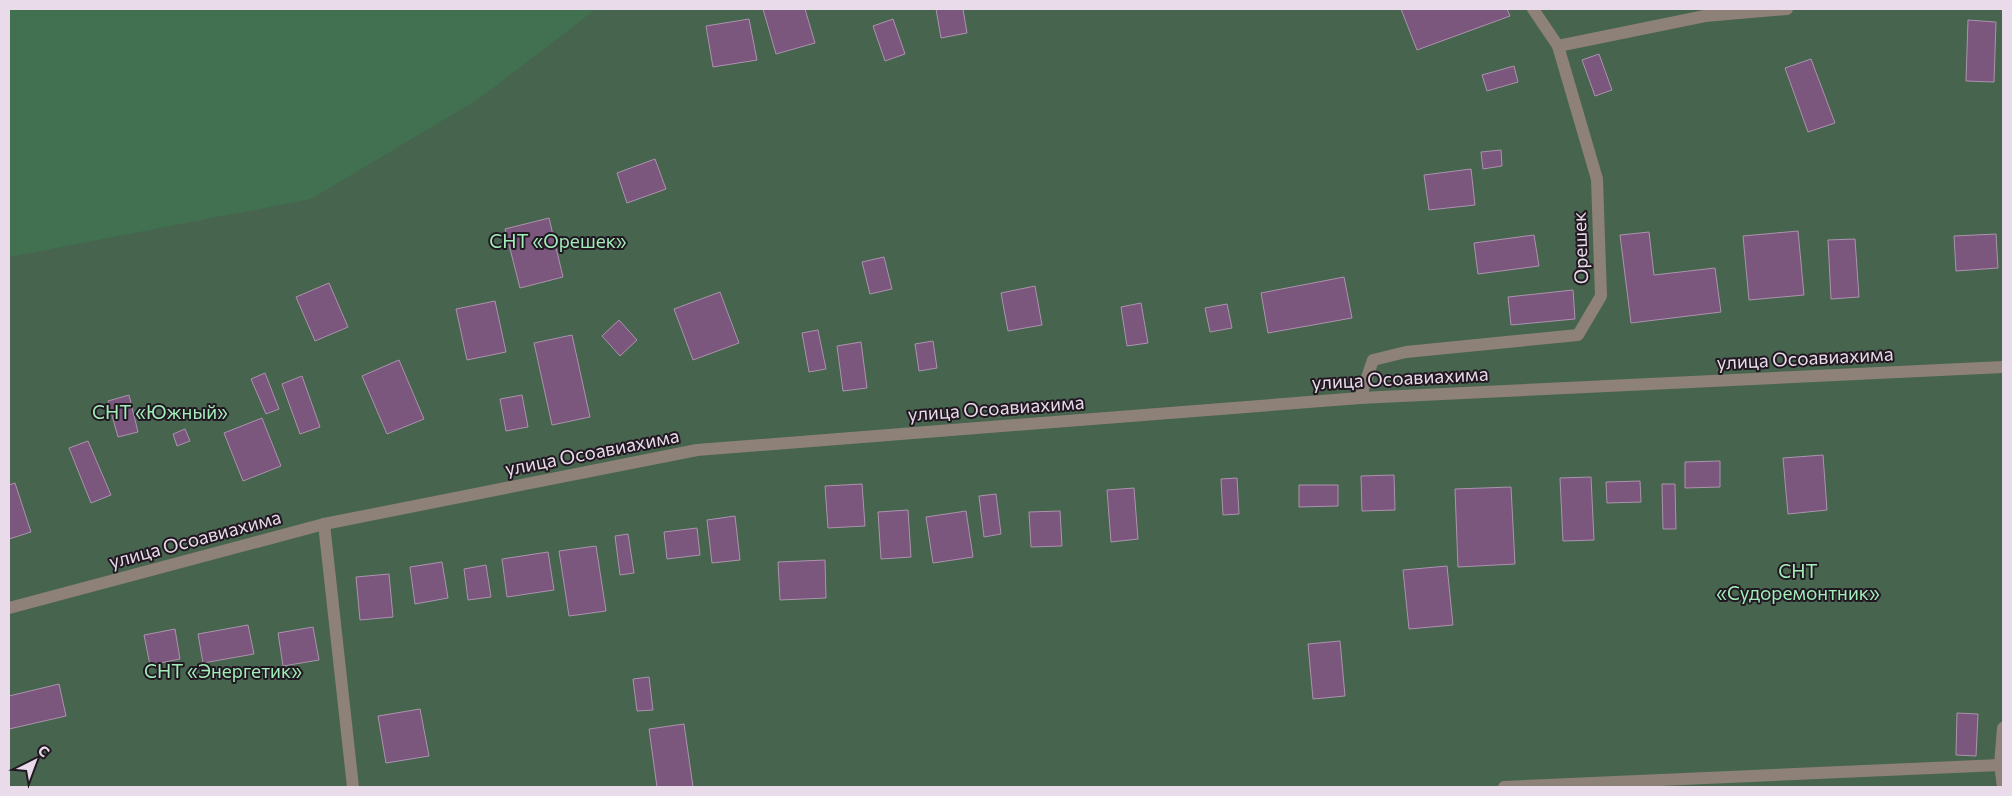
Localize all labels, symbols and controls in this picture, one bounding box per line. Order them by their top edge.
street label: Орешек [1567,211,1592,285]
park label: СНТ «Орешек» [489,229,627,252]
street label: улица Осоавиахима [1716,341,1894,374]
street label: улица Осоавиахима [1311,361,1489,394]
street label: улица Осоавиахима [907,390,1085,425]
park label: СНТ «Южный» [92,400,228,423]
street label: улица Осоавиахима [503,423,681,480]
street label: улица Осоавиахима [106,505,283,573]
park label: СНТ «Судоремонтник» [1716,559,1880,604]
park label: СНТ «Энергетик» [144,659,302,682]
north arrow [10,736,60,786]
text: С [35,741,53,760]

